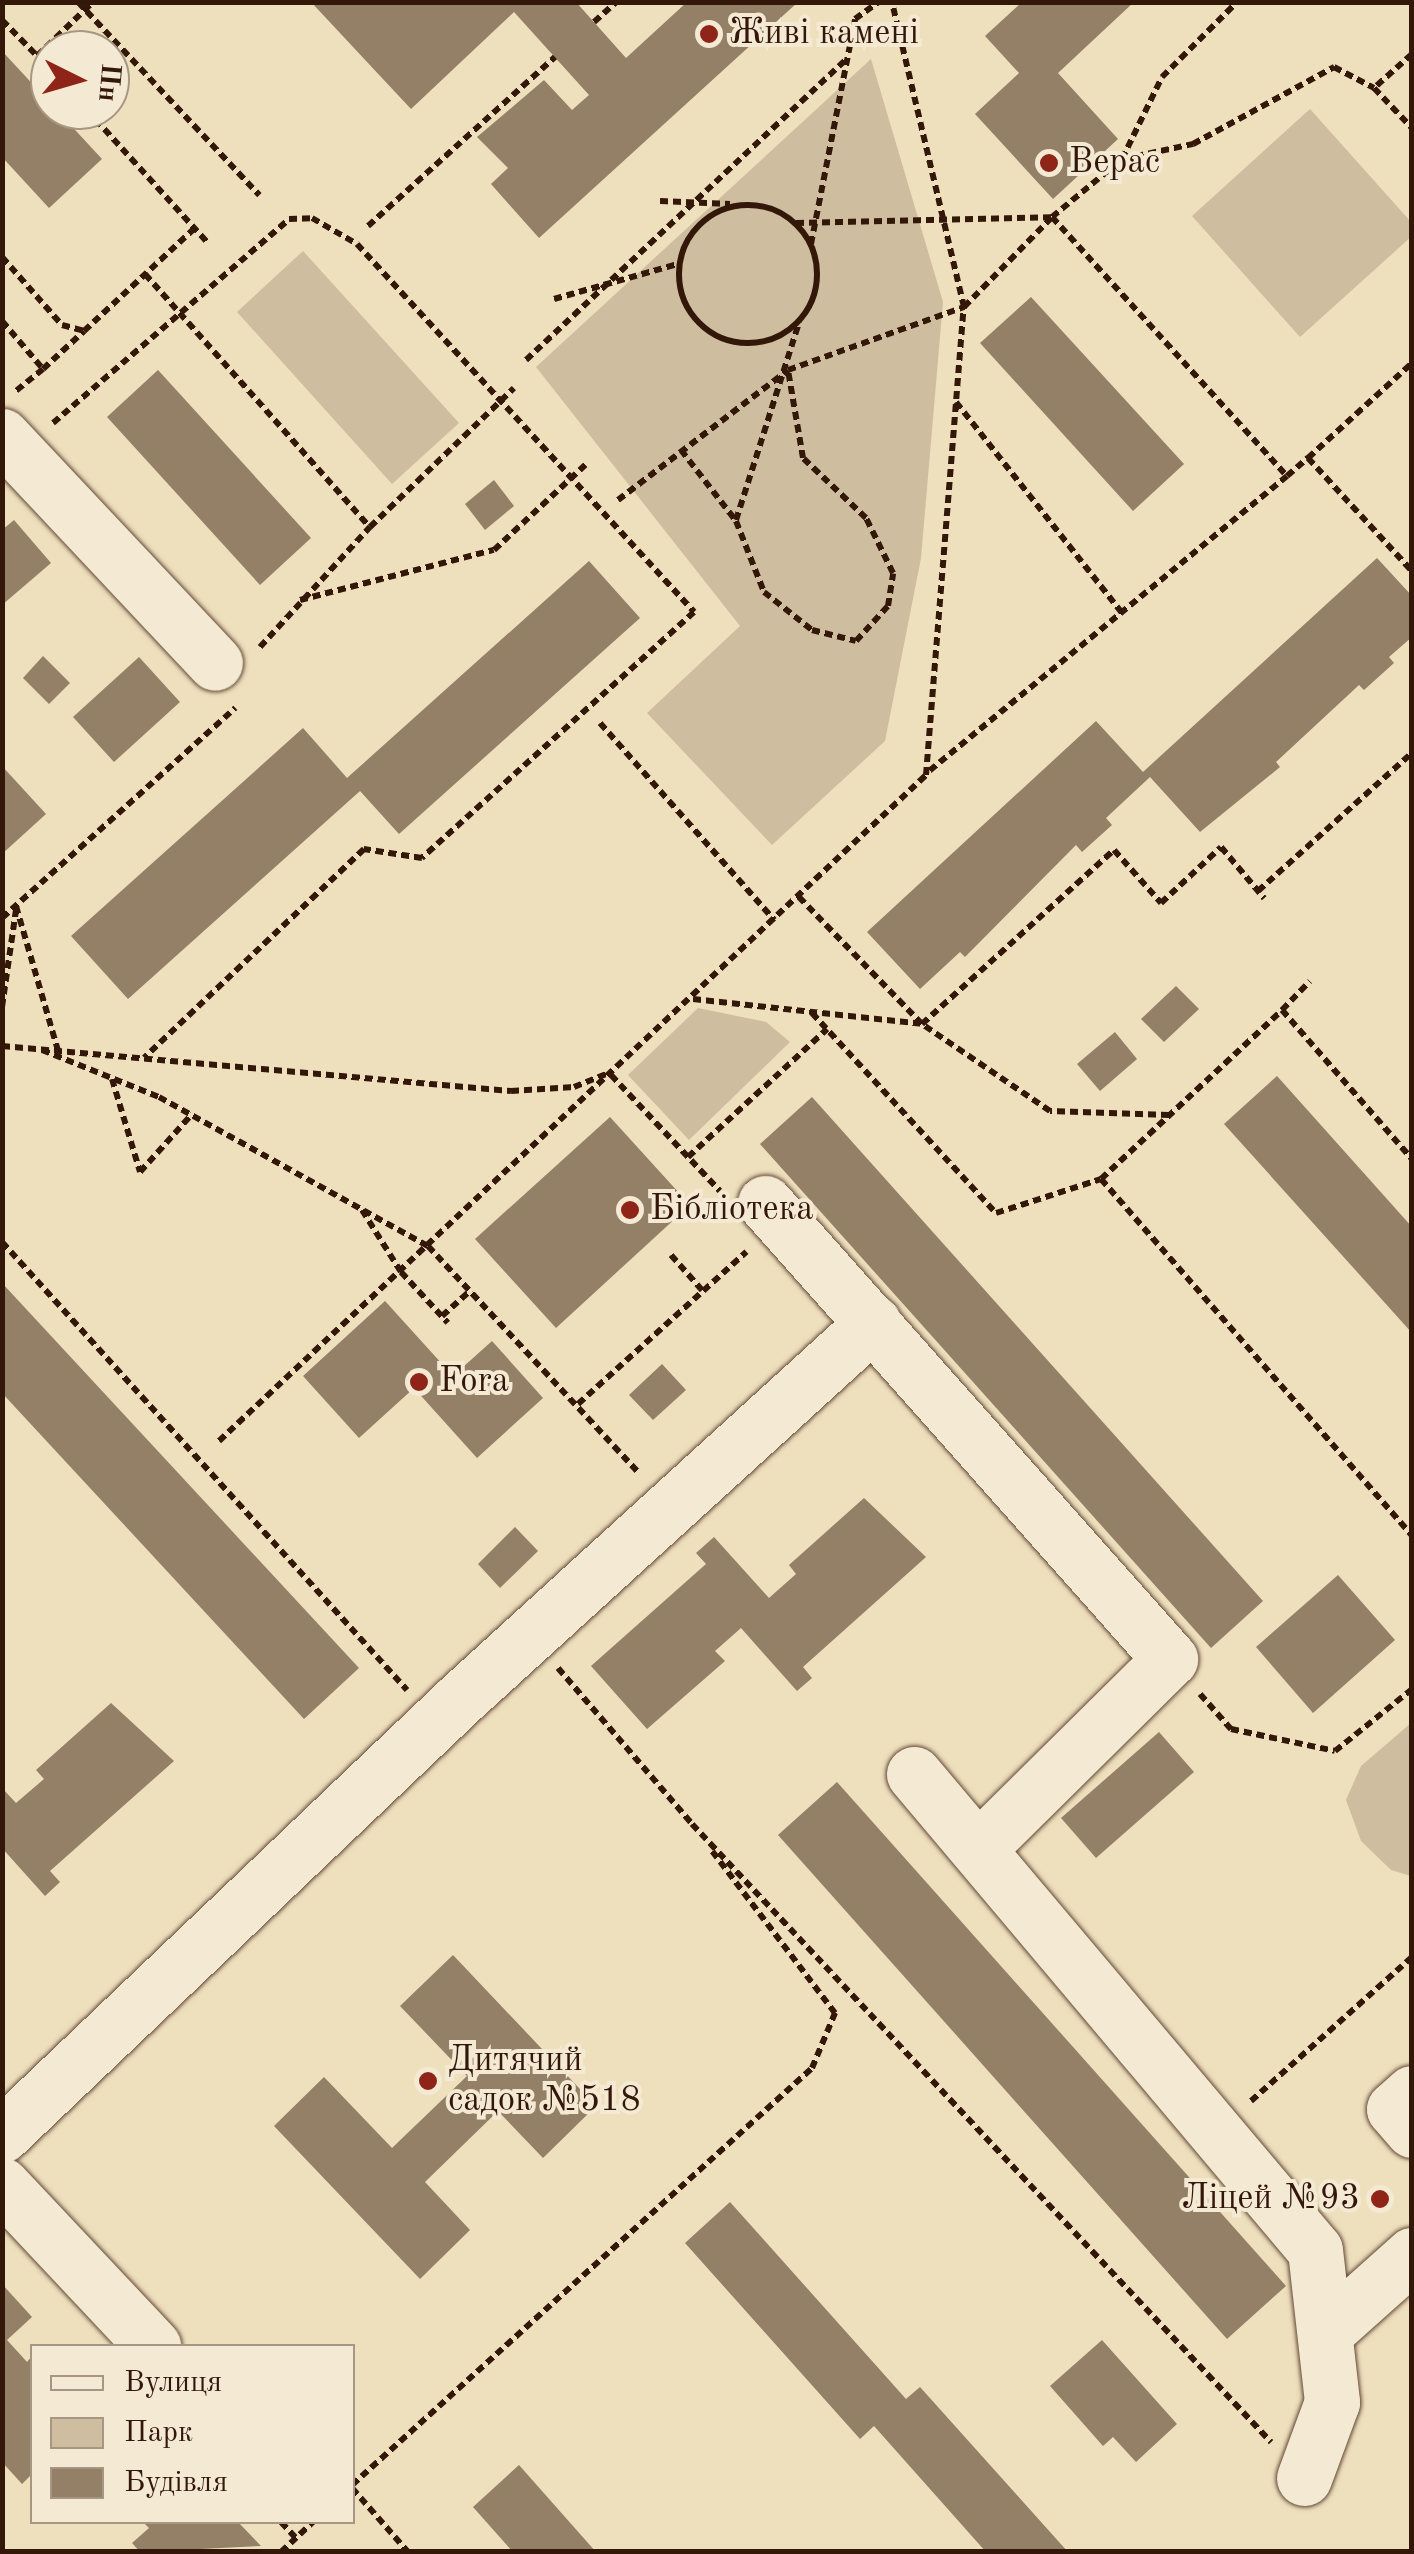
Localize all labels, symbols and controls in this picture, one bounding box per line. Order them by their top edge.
place label: Живі камені [729,13,919,55]
marker: Живі камені [698,23,720,45]
north arrow [30,30,130,130]
text: Пн [92,62,124,103]
place label: Верас [1069,142,1160,184]
marker: Верас [1038,152,1060,174]
place label: Бібліотека [650,1189,814,1231]
marker: Бібліотека [619,1199,641,1221]
place label: Fora [439,1361,509,1403]
marker: Fora [408,1371,430,1393]
place label: Дитячий садок №518 [448,2040,641,2122]
marker: Дитячий садок №518 [417,2070,439,2092]
place label: Ліцей №93 [1181,2178,1360,2220]
marker: Ліцей №93 [1369,2188,1391,2210]
legend [30,2344,355,2524]
text: Вулиця [124,2368,222,2398]
text: Парк [124,2418,193,2448]
text: Будівля [124,2468,228,2498]

